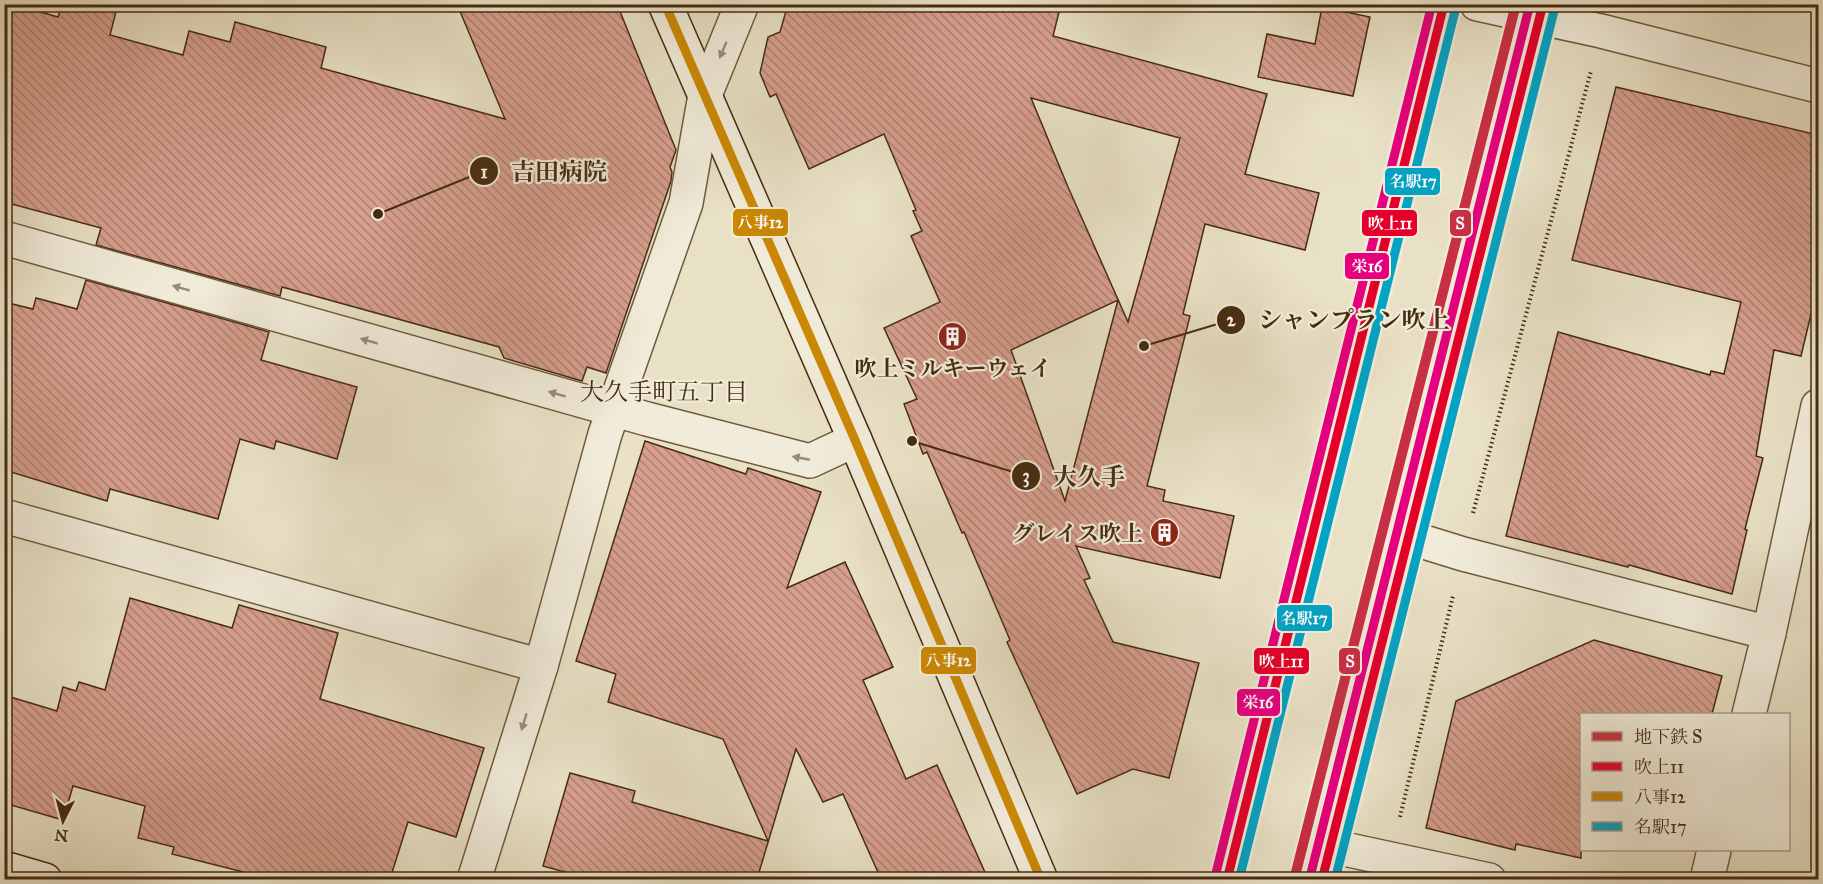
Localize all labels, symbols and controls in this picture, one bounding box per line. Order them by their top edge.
one-way arrow [719,41,728,58]
callout: 吉田病院 [469,150,619,192]
text: 吉田病院 [511,157,607,187]
text: 1 [480,161,488,183]
line badge: 名駅17 [1384,167,1441,196]
text: 名駅17 [1390,172,1437,191]
line badge: 八事12 [732,208,789,237]
line badge: 吹上11 [1361,209,1418,237]
line badge: S [1449,209,1472,237]
text: 八事12 [737,213,784,232]
text: 吹上11 [1368,214,1413,233]
text: S [1455,214,1465,233]
line badge: 栄16 [1344,252,1390,280]
text: 栄16 [1352,257,1383,276]
one-way arrow [172,283,190,292]
callout: シャンプラン吹上 [1216,299,1462,341]
text: シャンプラン吹上 [1258,305,1450,335]
text: 2 [1227,309,1237,331]
building icon: 吹上ミルキーウェイ [937,320,969,352]
one-way arrow [360,336,378,345]
place label: 吹上ミルキーウェイ [854,355,1052,382]
district label: 大久手町五丁目 [580,377,748,407]
one-way arrow [547,389,565,398]
one-way arrow [791,453,810,462]
callout: 大久手 [1011,455,1137,497]
text: 大久手 [1053,462,1125,492]
text: 3 [1022,465,1030,488]
building icon: グレイス吹上 [1148,517,1180,549]
place label: グレイス吹上 [1012,520,1143,547]
line badge: 名駅17 [1276,604,1333,632]
text: 名駅17 [1281,609,1328,628]
line badge: 八事12 [920,646,977,675]
line badge: 吹上11 [1253,647,1310,675]
line badge: S [1338,647,1361,675]
text: 八事12 [925,651,972,670]
text: 吹上11 [1259,652,1304,671]
text: S [1345,652,1355,671]
line badge: 栄16 [1236,688,1281,717]
text: 栄16 [1243,693,1274,712]
one-way arrow [518,713,528,731]
legend [1580,713,1790,851]
text: 地下鉄 S [1634,726,1702,748]
text: 吹上11 [1634,756,1684,778]
text: 八事12 [1634,786,1686,808]
north arrow [33,791,93,851]
text: 名駅17 [1634,816,1687,838]
text: N [53,825,69,846]

